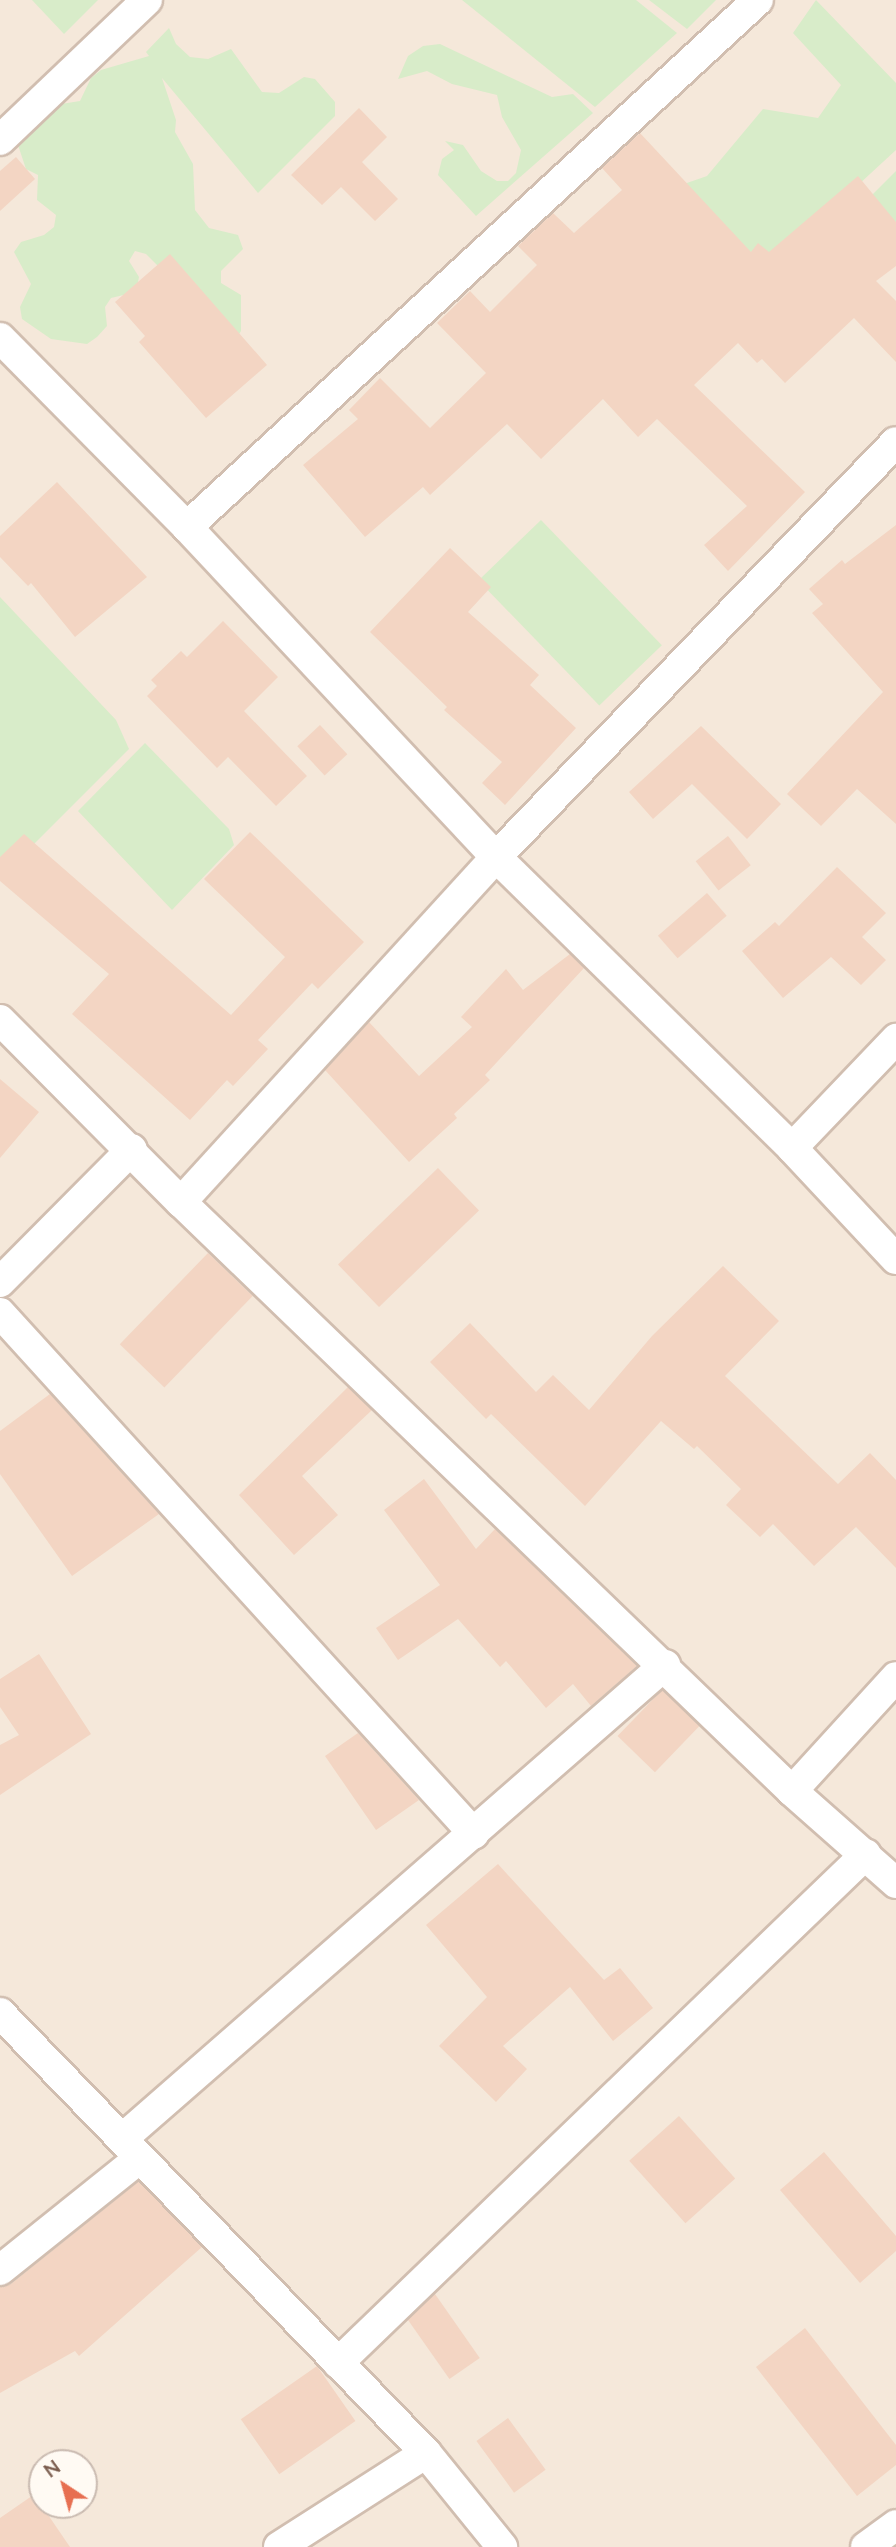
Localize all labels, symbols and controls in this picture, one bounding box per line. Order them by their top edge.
north arrow [28,2449,98,2519]
text: N [39,2455,64,2482]

